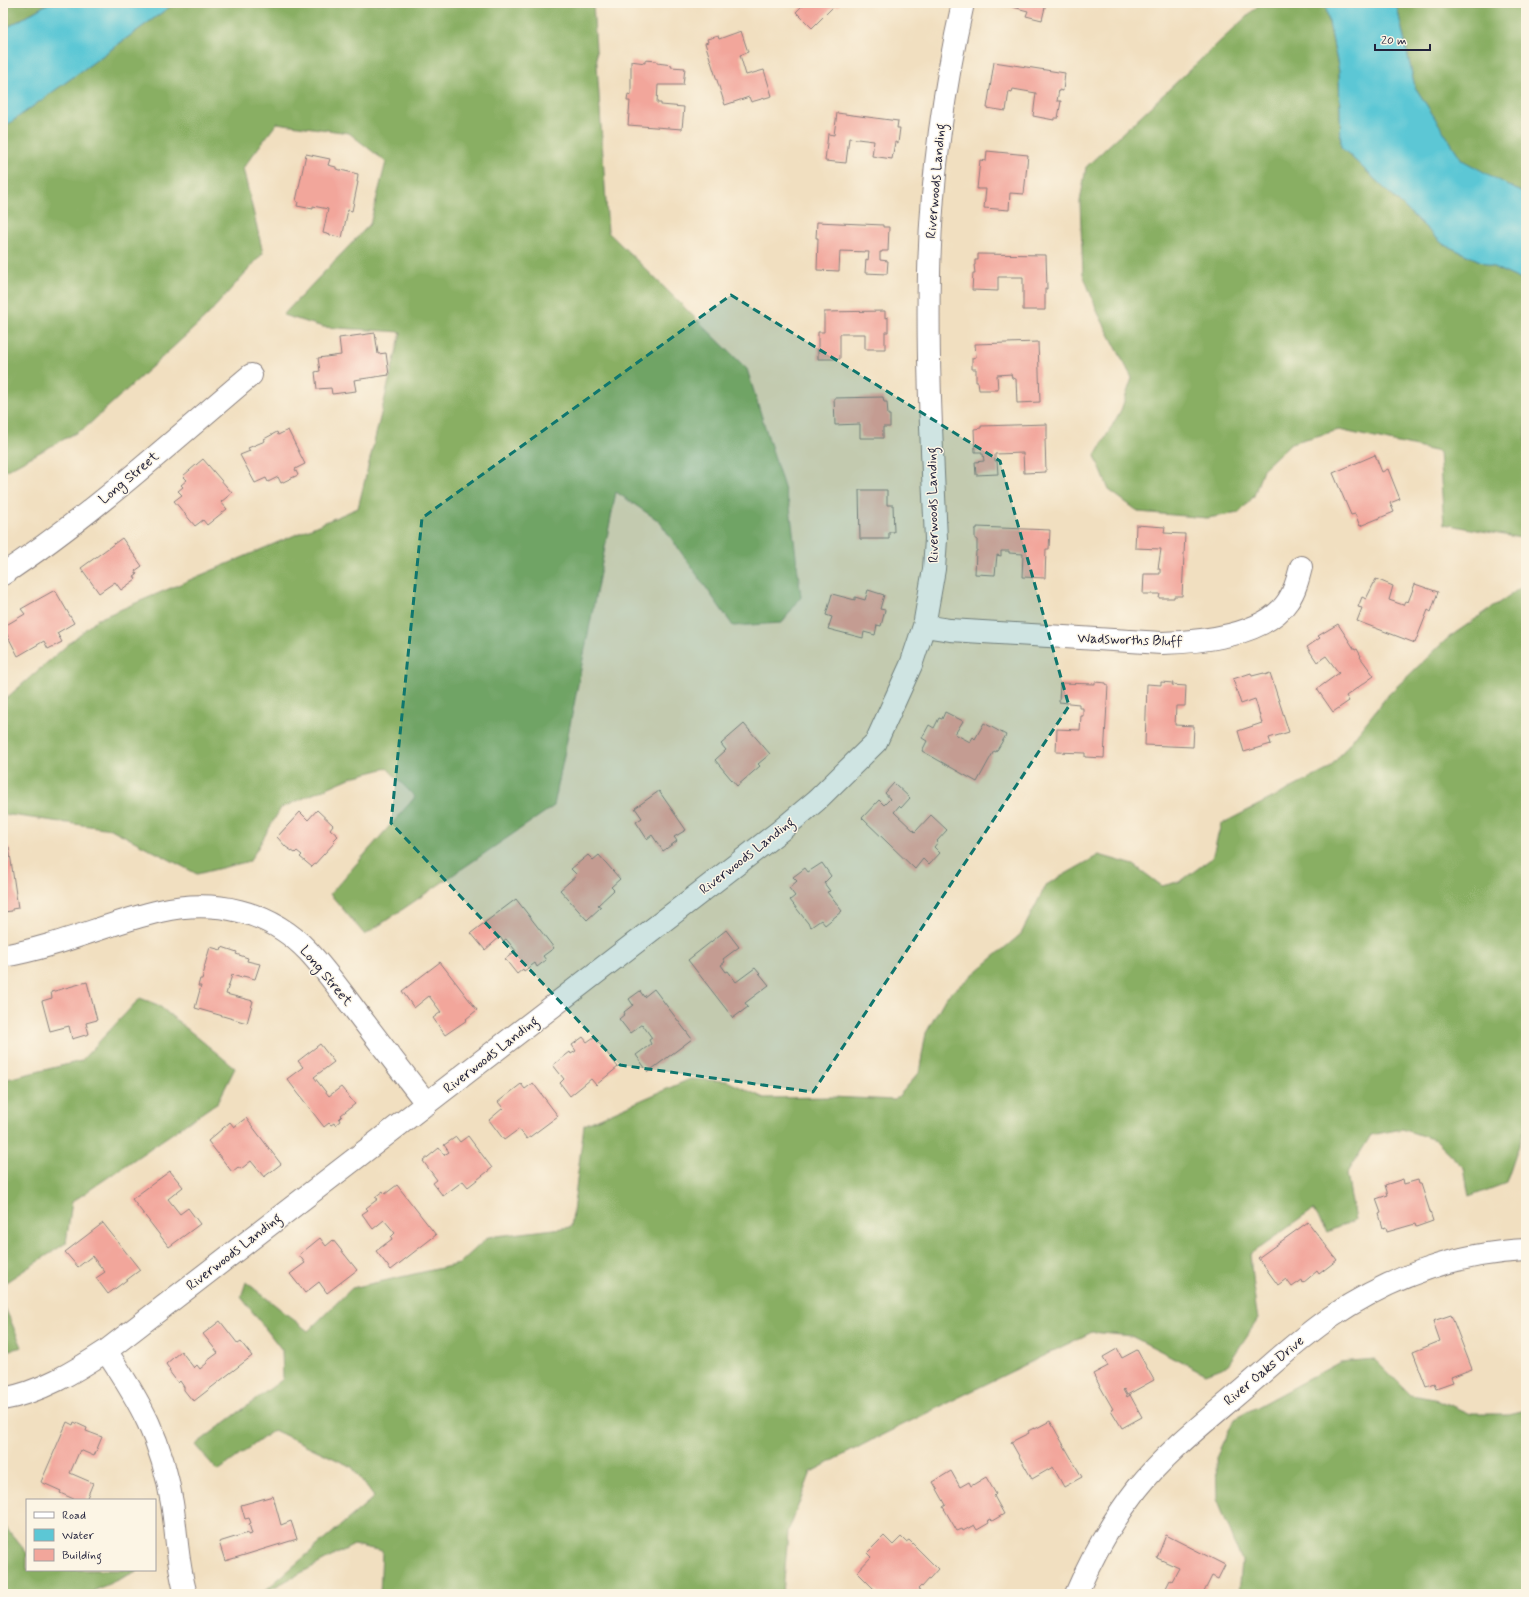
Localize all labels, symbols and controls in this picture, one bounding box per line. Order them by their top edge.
scale bar [1375,26,1430,52]
text: 20 m [1381,33,1407,49]
street label: Riverwoods Landing [922,122,952,240]
street label: Long Street [95,447,164,509]
street label: Riverwoods Landing [923,447,945,563]
street label: Wadsworths Bluff [1077,629,1183,651]
street label: Riverwoods Landing [696,813,799,900]
street label: Long Street [295,942,357,1011]
street label: Riverwoods Landing [440,1012,543,1099]
street label: Riverwoods Landing [183,1209,286,1296]
street label: River Oaks Drive [1220,1332,1308,1410]
legend [26,1499,156,1571]
text: Road [62,1508,86,1524]
text: Water [62,1528,94,1544]
text: Building [62,1548,102,1565]

